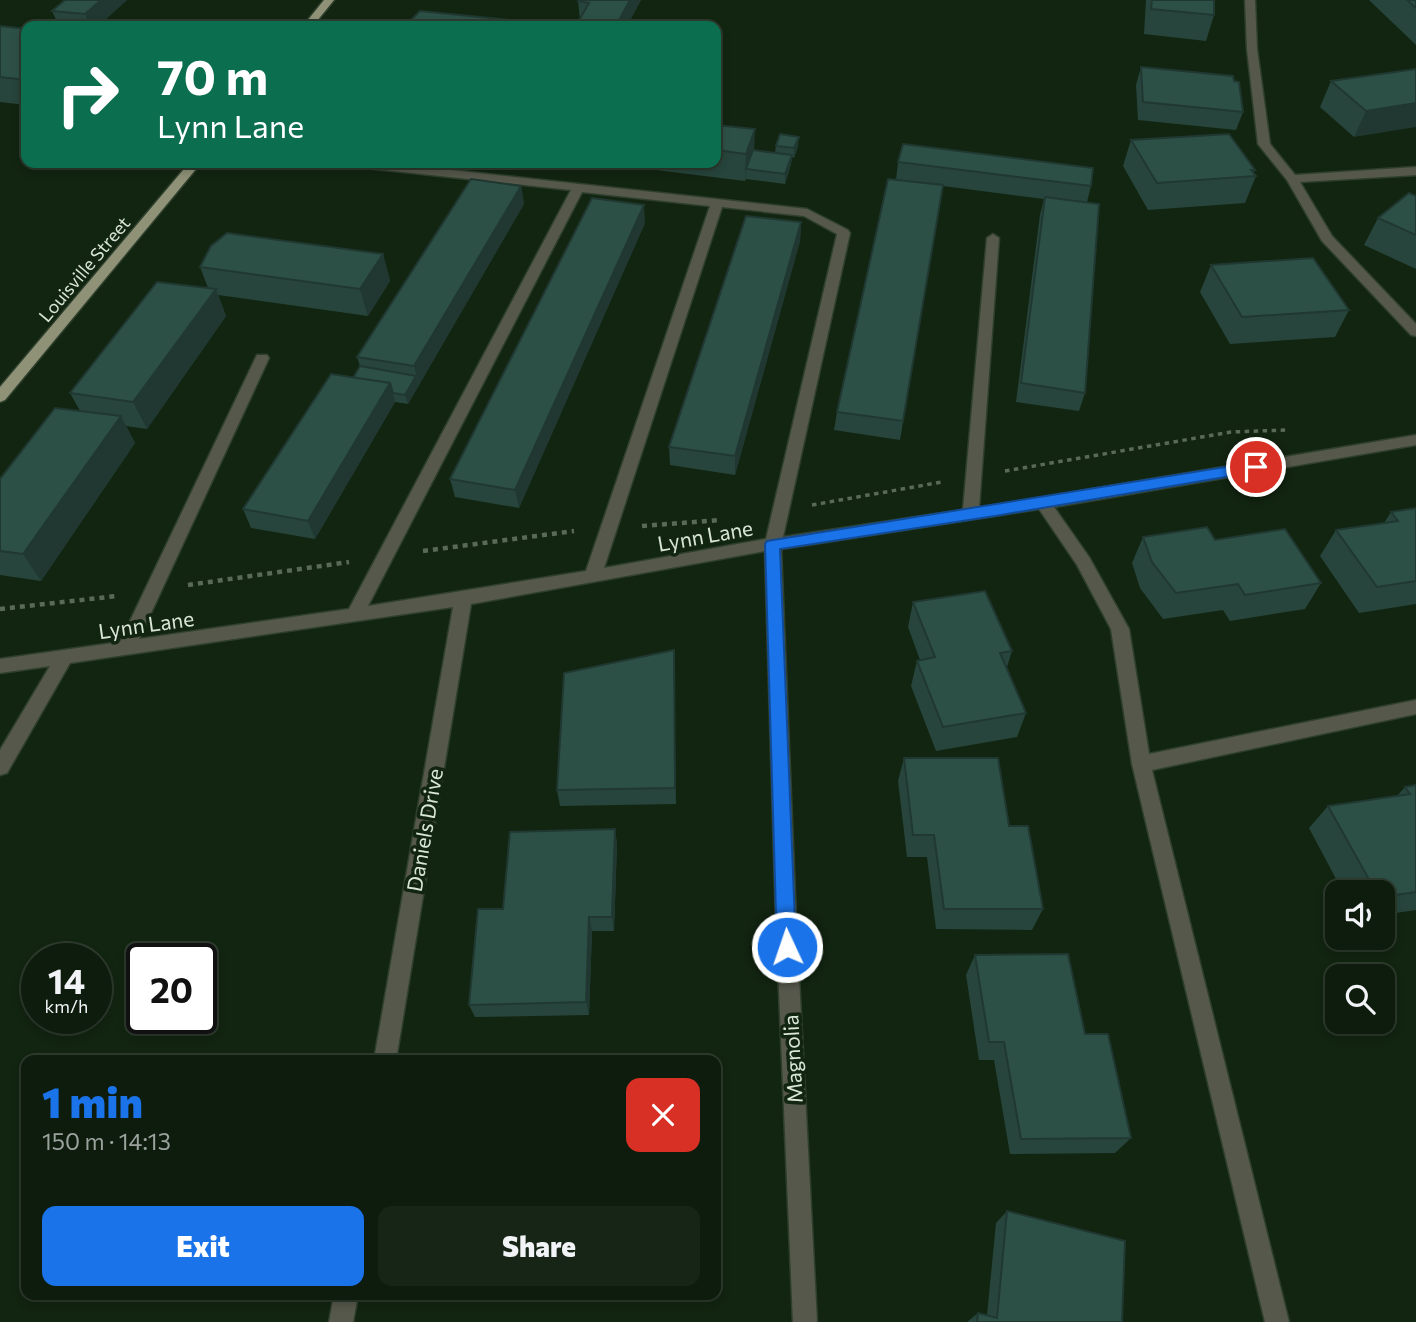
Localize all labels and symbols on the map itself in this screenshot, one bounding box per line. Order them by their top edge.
street label: Louisville Street [34,212,134,326]
pin [1226,437,1286,497]
street label: Lynn Lane [655,514,755,556]
street label: Lynn Lane [96,605,196,643]
street label: Daniels Drive [401,766,447,894]
position arrow [750,910,824,984]
speed limit sign: 20 [126,943,217,1034]
street label: Magnolia [777,1014,807,1104]

